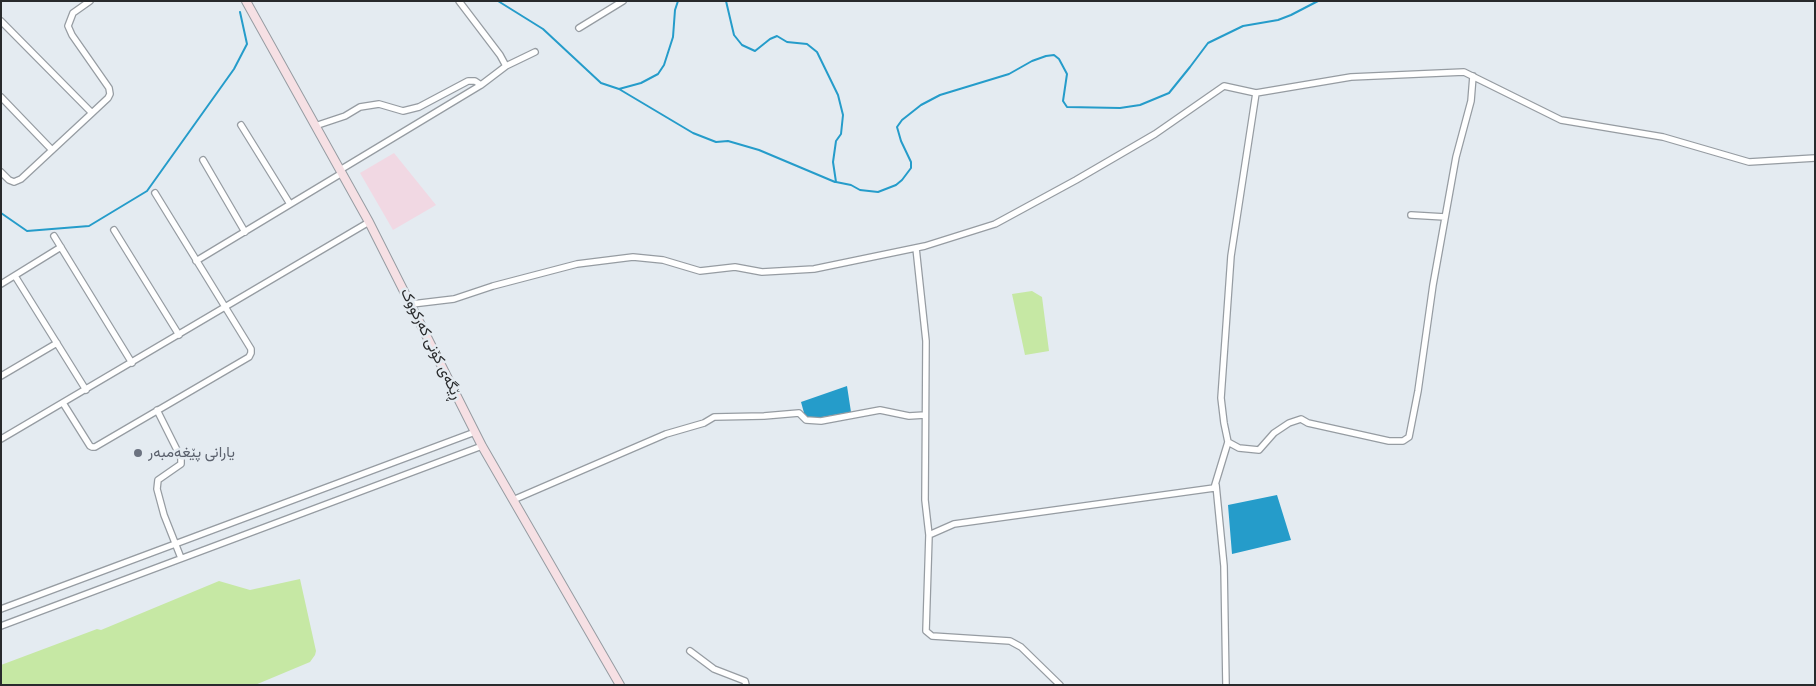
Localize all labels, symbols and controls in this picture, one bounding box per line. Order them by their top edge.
street label: ڕێگەی کۆنی کەرکووک [396,285,466,403]
place label: یارانی پێغەمبەر [148,444,235,462]
marker: یارانی پێغەمبەر [132,447,144,459]

